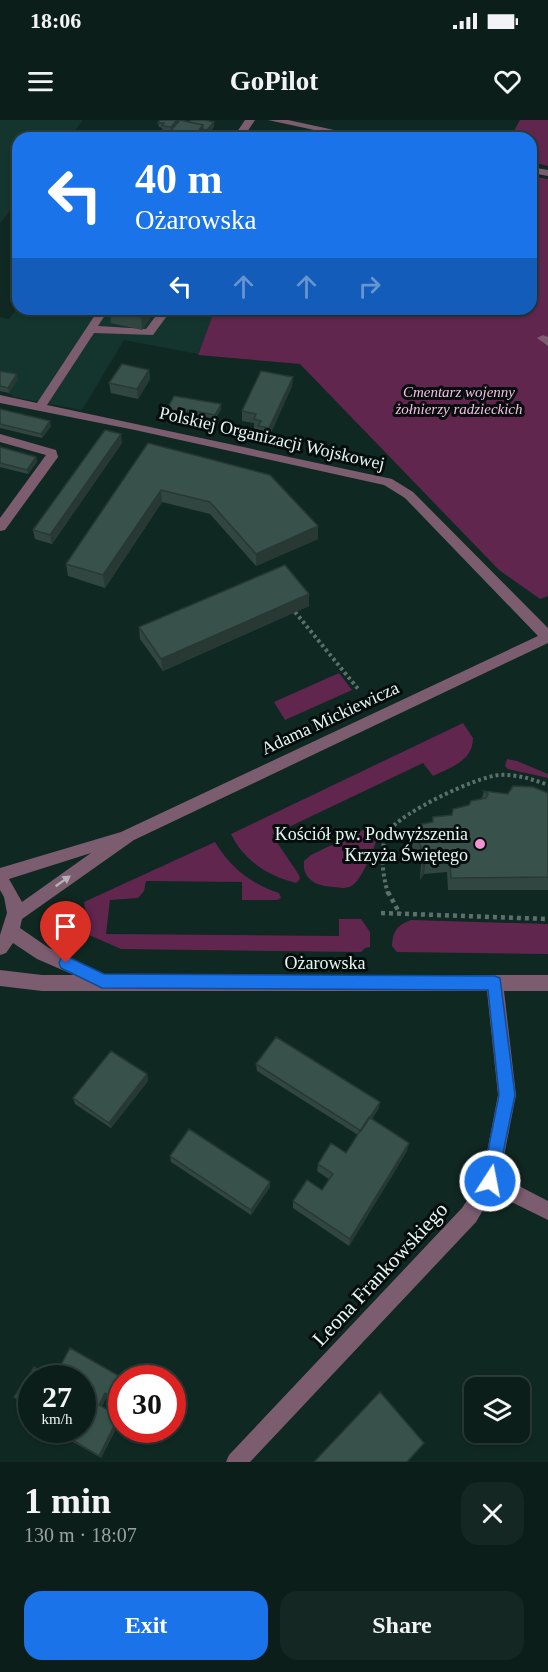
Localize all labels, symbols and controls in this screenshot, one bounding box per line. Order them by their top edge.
text: 18:06 [30,8,81,33]
icon: menu [24,65,57,98]
icon: heart [491,65,524,98]
text: GoPilot [230,66,318,96]
icon: left [36,156,114,234]
text: 40 m [135,156,223,202]
text: Ożarowska [135,205,256,235]
icon: left [164,270,197,303]
icon: ahead [227,270,260,303]
icon: ahead [290,270,323,303]
icon: right [353,270,386,303]
park label: Cmentarz wojenny żołnierzy radzieckich [394,384,523,417]
street label: Polskiej Organizacji Wojskowej [157,402,387,474]
street label: Adama Mickiewicza [258,677,402,759]
place label: Kościół pw. Podwyższenia Krzyża Świętego [275,824,468,865]
marker: Kościół pw. Podwyższenia Krzyża Świętego [473,837,487,851]
one-way arrow [55,876,71,887]
pin [40,901,91,963]
icon: arrive [49,910,82,943]
street label: Ożarowska [285,953,365,973]
position arrow [458,1149,522,1213]
street label: Leona Frankowskiego [307,1197,453,1351]
speed limit sign: 30 [108,1365,186,1443]
map controls [464,1377,530,1443]
button: layers [464,1377,530,1443]
text: 27 [42,1380,72,1413]
text: km/h [42,1411,72,1427]
text: 1 min [24,1481,111,1521]
button: close [461,1482,524,1545]
text: 130 m · 18:07 [24,1524,137,1546]
button: Exit [24,1591,268,1660]
button: Share [280,1591,524,1660]

